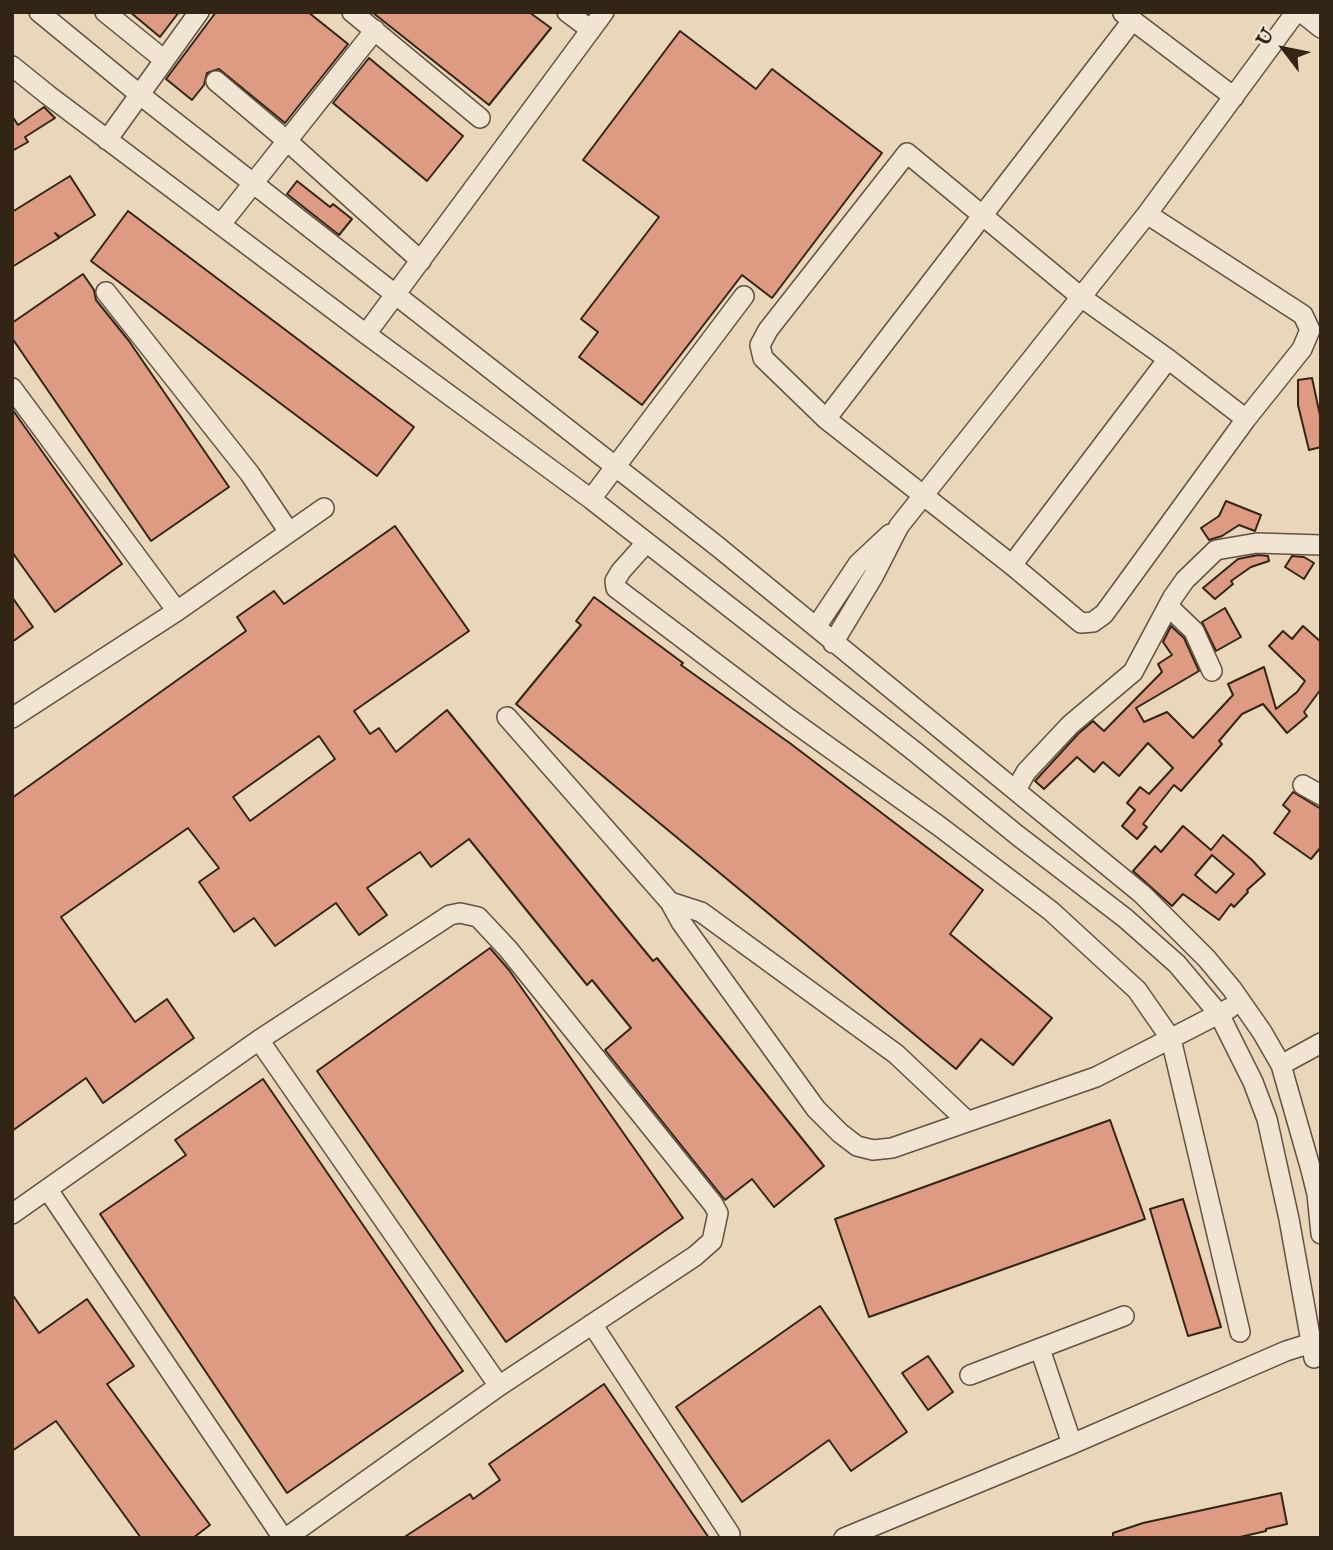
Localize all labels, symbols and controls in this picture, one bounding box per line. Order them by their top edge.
north arrow [1249,14,1319,84]
text: U [1252,25,1281,51]

